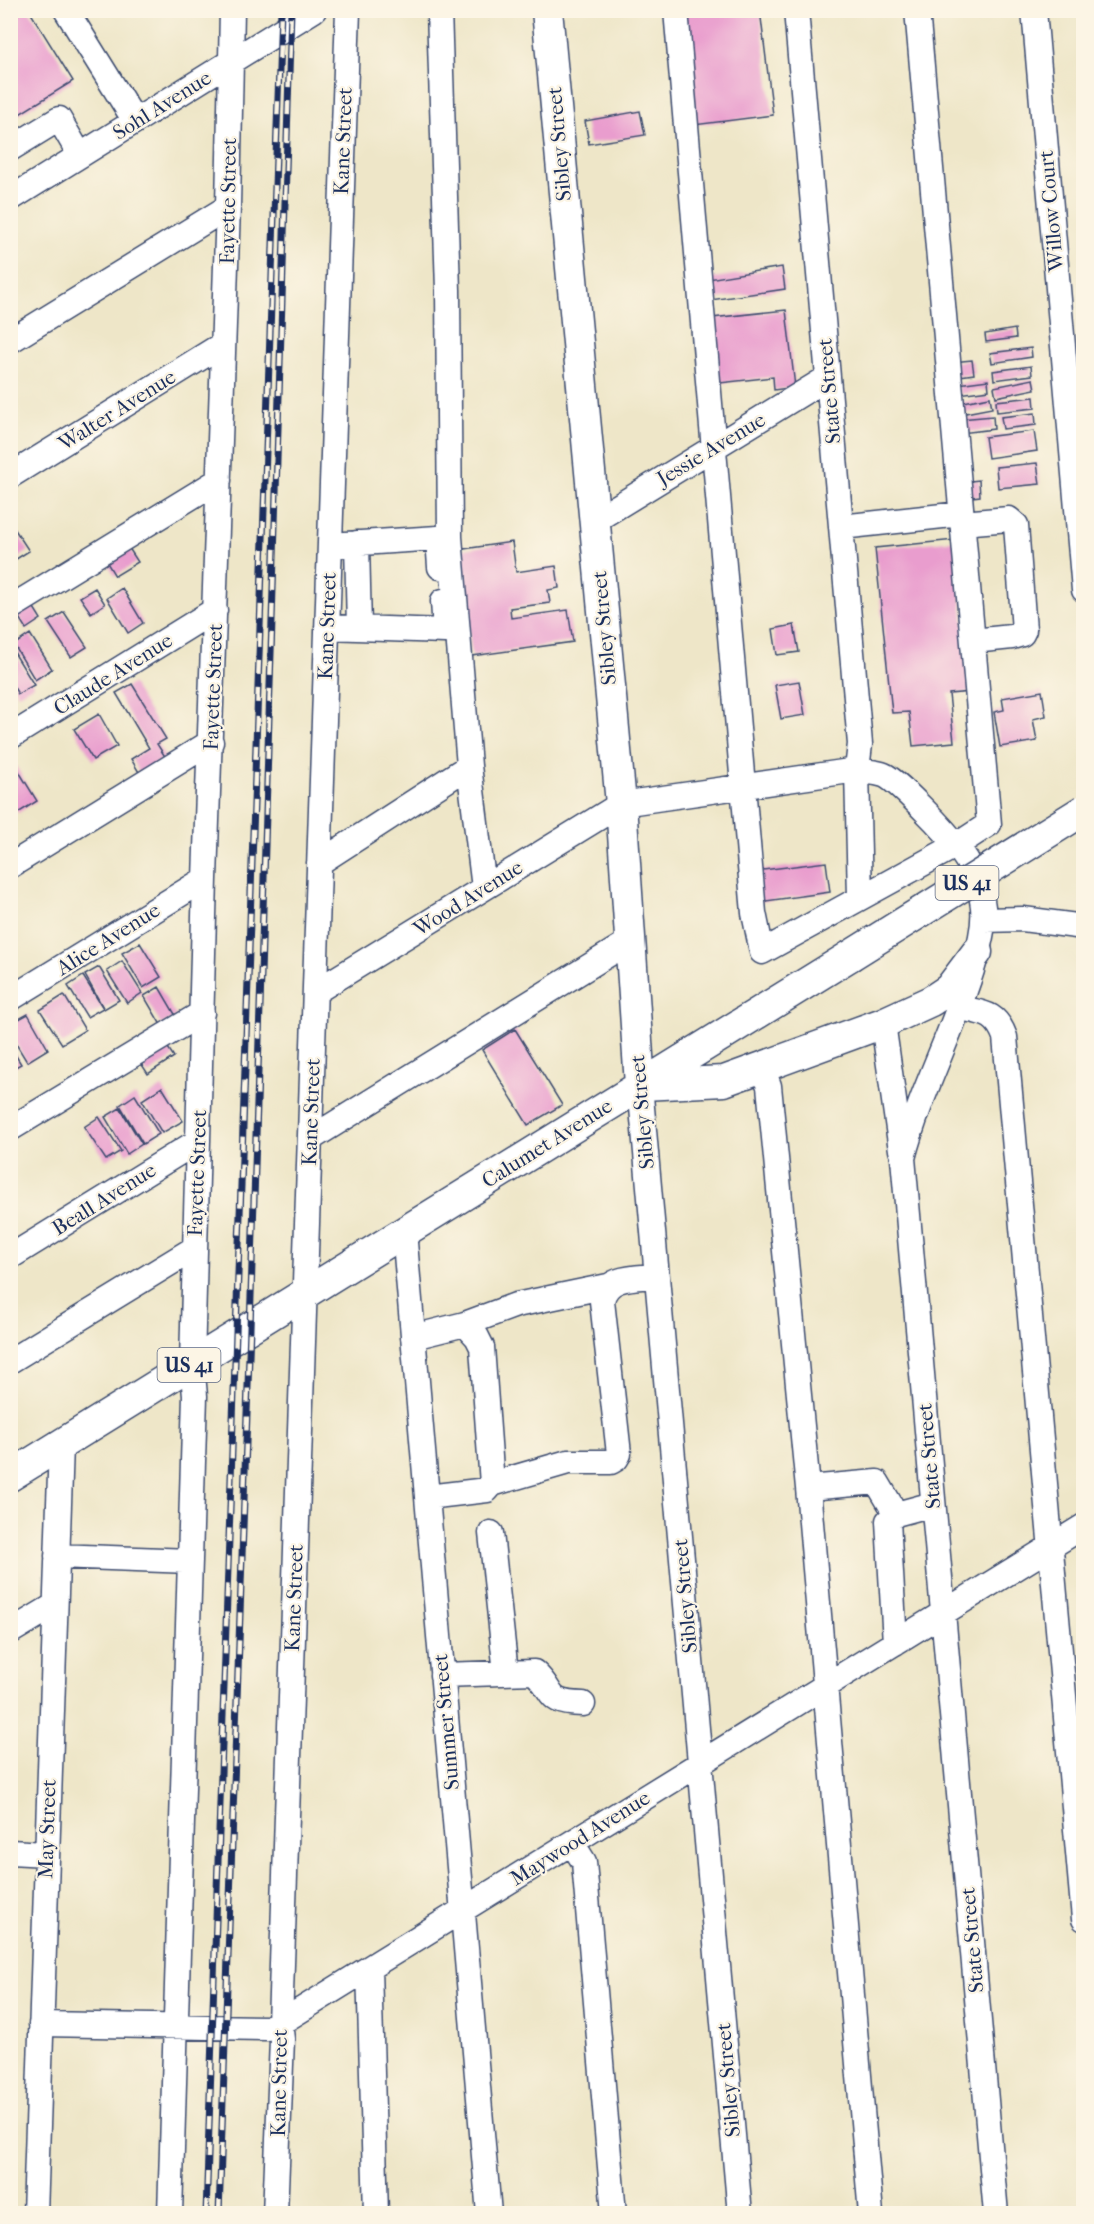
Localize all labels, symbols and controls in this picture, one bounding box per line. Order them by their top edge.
street label: Sohl Avenue [108,65,216,145]
street label: Sibley Street [542,85,576,202]
street label: Kane Street [329,86,357,195]
street label: Fayette Street [215,137,241,265]
street label: Willow Court [1034,149,1068,274]
street label: State Street [812,337,846,445]
street label: Walter Avenue [53,364,180,456]
street label: Jessie Avenue [651,407,769,492]
street label: Sibley Street [587,569,621,686]
street label: Kane Street [313,571,341,680]
street label: Fayette Street [199,623,227,751]
street label: Claude Avenue [49,628,177,720]
street label: Wood Avenue [408,855,527,942]
road number: US 41 [936,866,998,900]
street label: Alice Avenue [51,898,164,981]
street label: Sibley Street [625,1053,659,1170]
street label: Kane Street [297,1057,325,1166]
street label: Calumet Avenue [477,1093,617,1193]
street label: Fayette Street [183,1109,211,1237]
street label: Beall Avenue [48,1158,160,1240]
road number: US 41 [158,1348,220,1382]
street label: State Street [912,1402,946,1510]
street label: Sibley Street [668,1537,702,1654]
street label: Kane Street [280,1543,308,1652]
street label: Summer Street [428,1652,464,1791]
street label: May Street [33,1778,61,1879]
street label: Maywood Avenue [506,1785,654,1891]
street label: State Street [955,1886,989,1994]
street label: Sibley Street [711,2021,745,2138]
street label: Kane Street [266,2028,292,2137]

